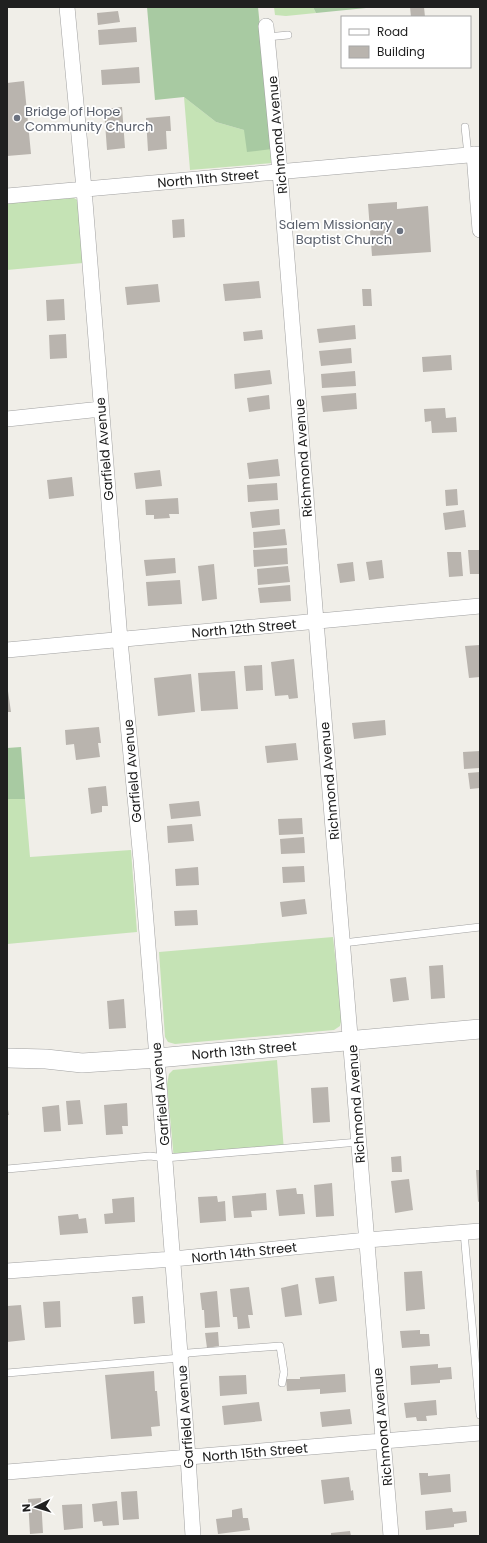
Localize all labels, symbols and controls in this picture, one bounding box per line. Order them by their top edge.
legend [341,16,471,68]
text: Road [377,23,408,40]
text: Building [377,43,425,60]
street label: Richmond Avenue [263,75,292,195]
place label: Bridge of Hope Community Church [25,102,153,136]
marker: Bridge of Hope Community Church [12,113,22,123]
street label: North 11th Street [157,165,260,192]
place label: Salem Missionary Baptist Church [279,215,393,249]
marker: Salem Missionary Baptist Church [395,226,405,236]
street label: Garfield Avenue [91,397,118,501]
street label: Richmond Avenue [290,398,317,518]
street label: North 12th Street [191,614,297,643]
street label: Garfield Avenue [119,719,146,823]
street label: Richmond Avenue [315,721,344,841]
street label: North 13th Street [191,1036,298,1065]
street label: Garfield Avenue [147,1042,174,1146]
street label: Richmond Avenue [343,1044,370,1164]
street label: North 14th Street [190,1237,298,1267]
street label: Garfield Avenue [172,1365,199,1469]
street label: Richmond Avenue [368,1367,397,1487]
street label: North 15th Street [202,1438,309,1467]
north arrow [16,1487,56,1527]
text: N [18,1503,34,1513]

